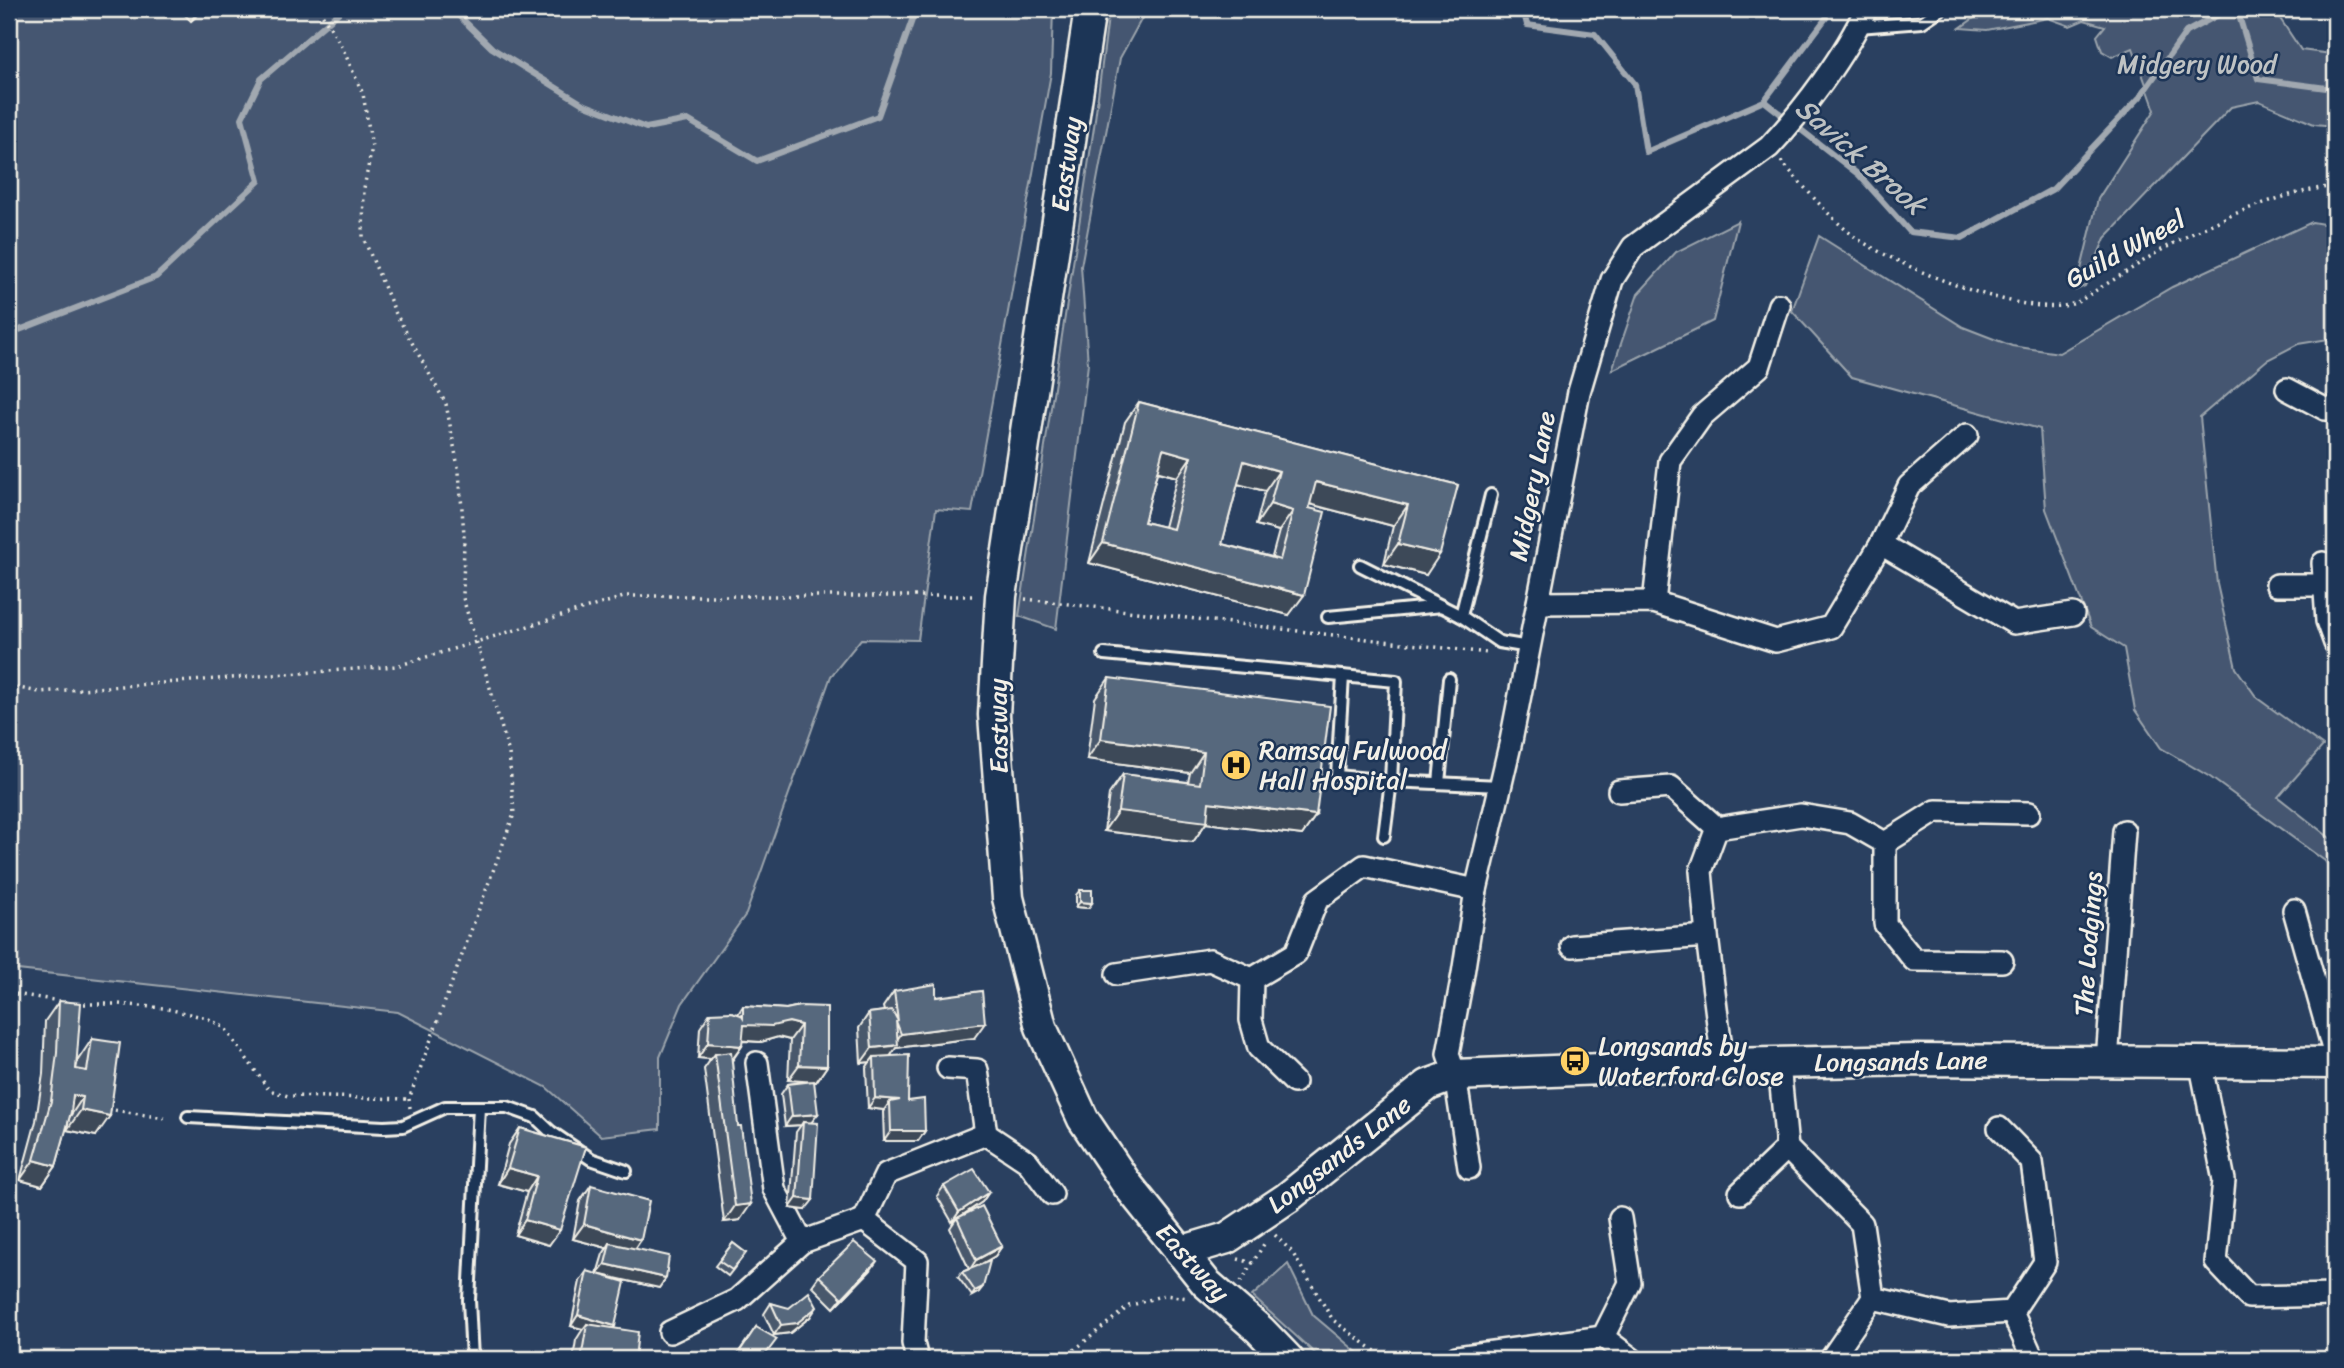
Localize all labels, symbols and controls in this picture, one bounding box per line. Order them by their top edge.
park label: Midgery Wood [2117,41,2279,87]
water label: Savick Brook [1784,85,1940,230]
street label: Eastway [1037,113,1095,214]
street label: Guild Wheel [2056,196,2195,301]
street label: Midgery Lane [1495,407,1569,565]
street label: Eastway [974,677,1022,774]
place label: Ramsay Fulwood Hall Hospital [1259,727,1449,803]
hospital icon: Ramsay Fulwood Hall Hospital [1219,748,1253,782]
street label: The Lodgings [2060,870,2116,1018]
place label: Longsands by Waterford Close [1598,1023,1784,1099]
street label: Longsands Lane [1814,1036,1988,1086]
bus stop icon: Longsands by Waterford Close [1558,1044,1592,1078]
street label: Longsands Lane [1256,1082,1422,1226]
street label: Eastway [1144,1211,1242,1313]

